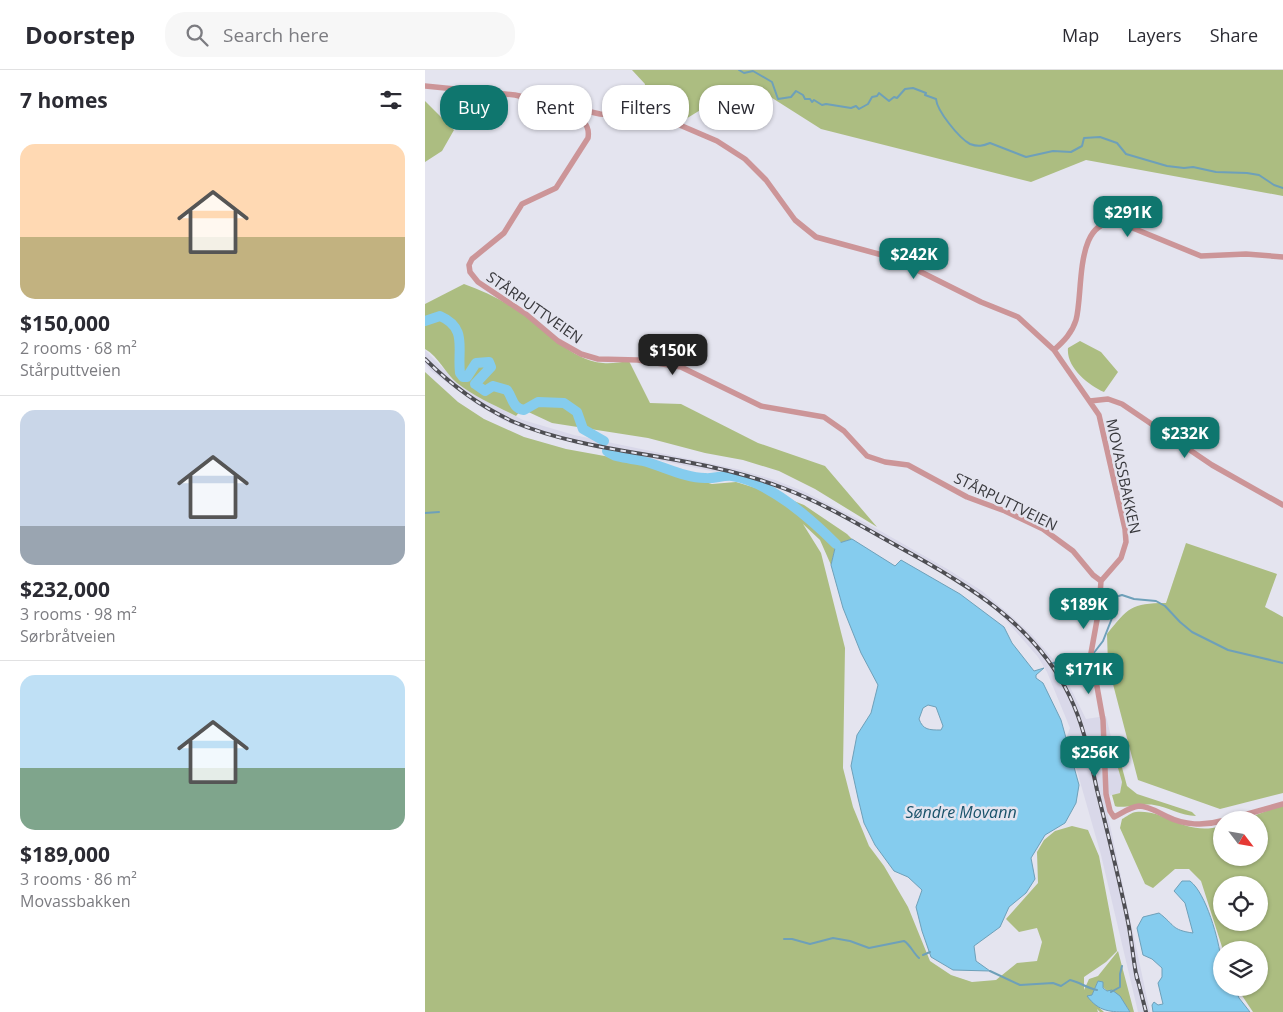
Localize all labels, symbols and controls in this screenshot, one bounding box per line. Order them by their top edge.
search box [165,12,515,57]
text: Doorstep [25,18,135,51]
icon: search [183,21,211,49]
text: Search here [223,22,329,48]
text: Map [1062,23,1099,47]
text: Layers [1127,23,1182,47]
text: Share [1210,23,1258,47]
chip: Buy [440,85,508,130]
chip: Rent [518,85,592,130]
chip: Filters [602,85,689,130]
chip: New [699,85,773,130]
text: 7 homes [20,86,108,114]
icon: filters [377,86,405,114]
icon: home [168,177,258,267]
pin: $291K [1093,196,1163,238]
text: $291K [1104,201,1152,223]
pin: $242K [879,238,949,280]
text: $242K [890,243,938,265]
street label: STÅRPUTTVEIEN [483,266,587,348]
text: $150,000 [20,309,110,337]
pin: $150K [638,334,708,376]
text: 2 rooms · 68 m² [20,337,137,359]
text: $150K [649,339,697,361]
text: Stårputtveien [20,359,121,381]
pin: $232K [1150,416,1220,459]
street label: MOVASSBAKKEN [1102,417,1146,535]
text: $232K [1161,422,1209,444]
icon: home [168,442,258,532]
street label: STÅRPUTTVEIEN [951,467,1061,535]
text: $232,000 [20,575,110,603]
pin: $189K [1049,588,1119,630]
text: $189K [1060,593,1108,615]
text: 3 rooms · 98 m² [20,603,137,625]
text: Sørbråtveien [20,625,116,647]
pin: $171K [1054,652,1124,695]
text: $171K [1065,658,1113,680]
icon: home [168,707,258,797]
pin: $256K [1060,736,1130,778]
text: $256K [1071,741,1119,763]
water label: Søndre Movann [905,801,1017,823]
north arrow [1213,811,1267,866]
map controls [1213,811,1268,996]
text: $189,000 [20,840,110,868]
text: 3 rooms · 86 m² [20,868,137,890]
button: locate [1213,876,1268,931]
text: Movassbakken [20,890,130,912]
button: layers [1213,941,1268,996]

